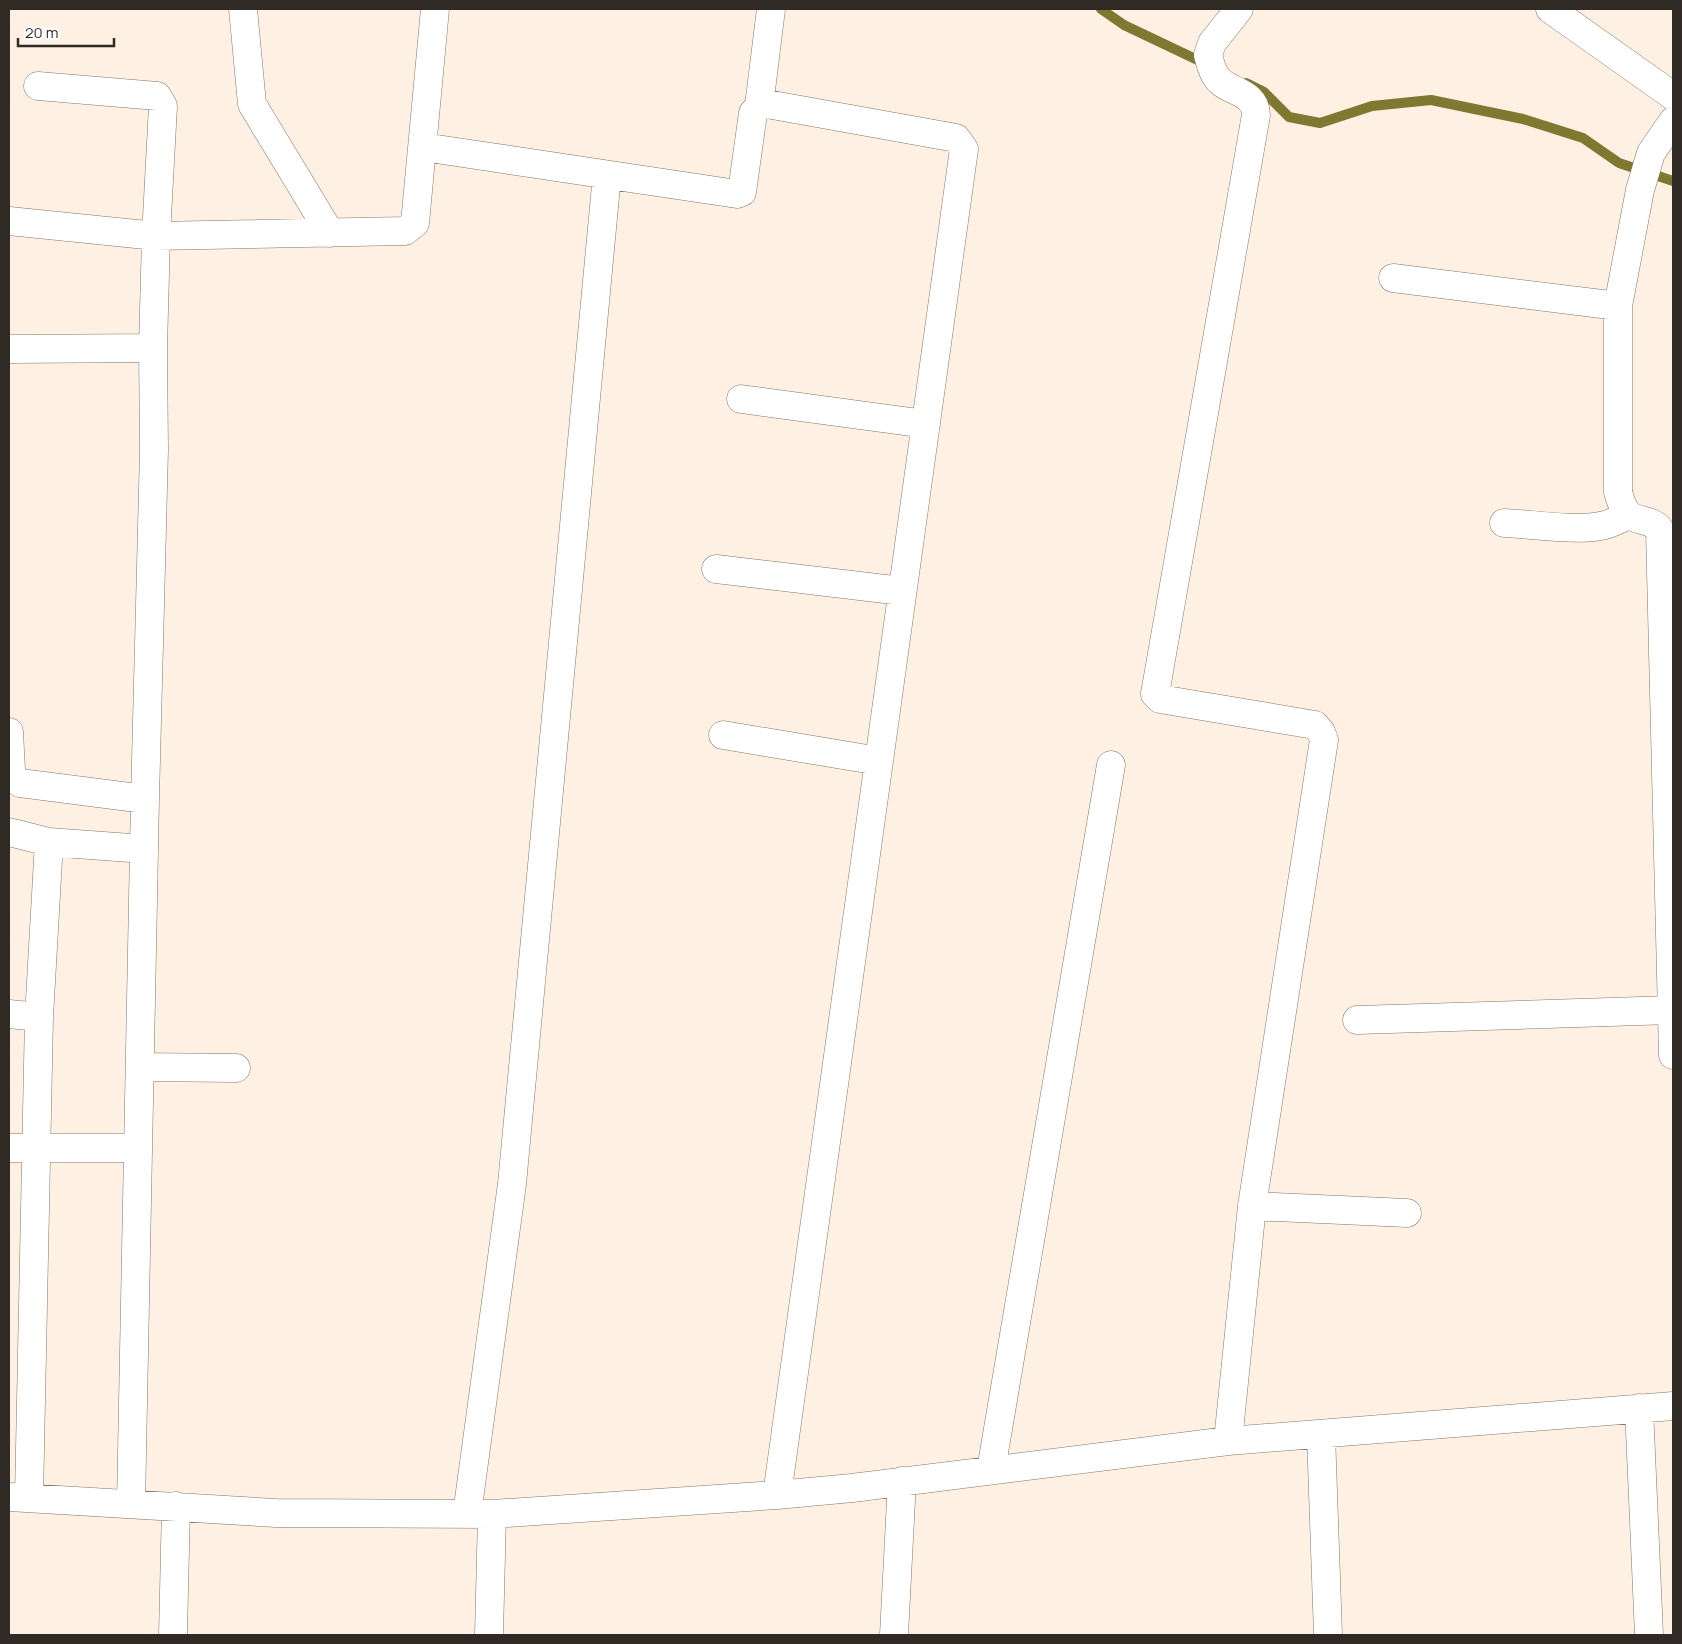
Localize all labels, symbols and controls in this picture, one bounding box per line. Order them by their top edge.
scale bar [18,15,114,47]
text: 20 m [25,22,58,43]

